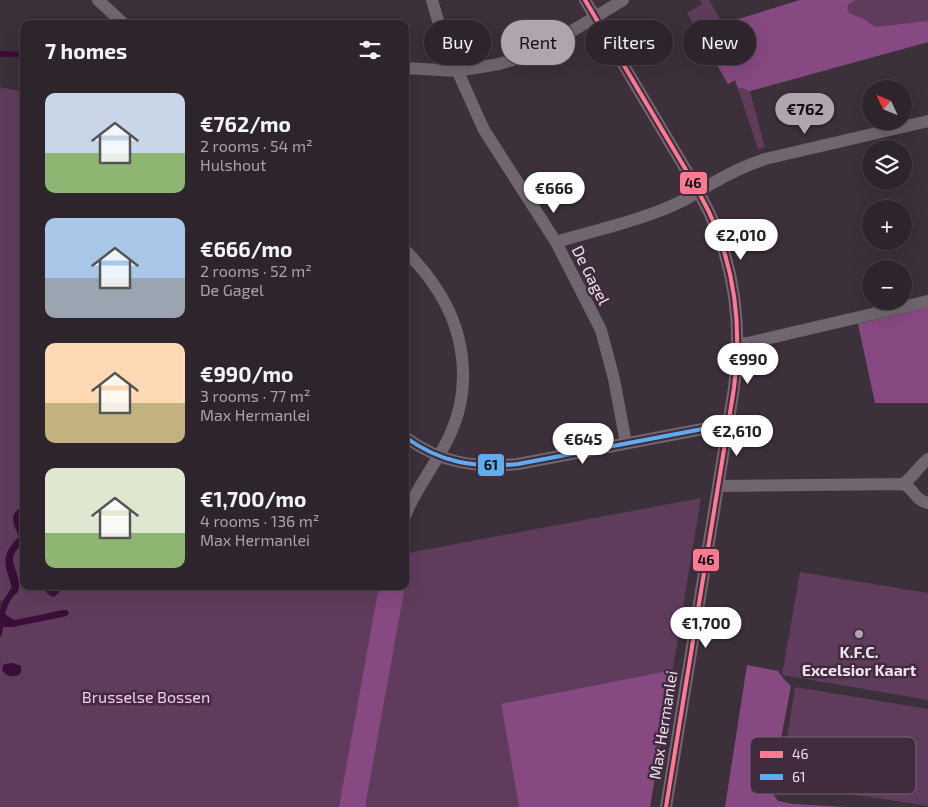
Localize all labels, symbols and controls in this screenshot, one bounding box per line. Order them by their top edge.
chip: Buy [424,20,491,65]
chip: Rent [501,20,575,65]
chip: Filters [585,20,673,65]
chip: New [683,20,756,65]
icon: filters [356,36,384,64]
text: 7 homes [45,38,127,63]
north arrow [862,80,912,130]
map controls [862,80,912,310]
pin: €762 [775,92,835,135]
text: €762 [786,99,824,118]
text: €762/mo [200,111,291,136]
icon: home [85,113,145,173]
text: 2 rooms · 54 m² [200,136,313,155]
button: layers [862,140,912,190]
text: Hulshout [200,155,266,174]
line badge: 46 [679,171,708,195]
pin: €666 [524,172,584,214]
text: 46 [684,174,702,191]
text: €666 [535,178,573,197]
button: + [862,200,912,250]
pin: €2,010 [700,218,782,261]
text: €2,010 [716,225,766,244]
text: €666/mo [200,236,292,261]
icon: home [85,238,145,298]
street label: De Gagel [568,242,615,308]
button: − [862,260,912,310]
text: 2 rooms · 52 m² [200,261,312,280]
text: De Gagel [200,280,264,299]
pin: €990 [718,342,778,385]
text: €990 [728,349,768,368]
text: €990/mo [200,361,293,386]
icon: home [85,363,145,423]
text: 3 rooms · 77 m² [200,386,311,405]
text: Max Hermanlei [200,405,310,424]
pin: €2,610 [696,414,778,457]
text: €2,610 [712,421,762,440]
pin: €645 [553,422,613,465]
text: €645 [564,429,602,448]
line badge: 61 [477,453,505,477]
text: 61 [484,456,498,473]
text: €1,700/mo [200,486,306,511]
icon: home [85,488,145,548]
text: 4 rooms · 136 m² [200,511,319,530]
text: Max Hermanlei [200,530,310,549]
line badge: 46 [692,548,720,572]
text: 46 [697,551,715,568]
pin: €1,700 [665,606,747,649]
text: €1,700 [681,613,731,632]
marker: K.F.C. Excelsior Kaart [853,628,865,640]
place label: K.F.C. Excelsior Kaart [802,642,917,679]
street label: Max Hermanlei [645,669,680,781]
park label: Brusselse Bossen [82,687,210,706]
legend [750,737,916,794]
text: 46 [792,745,809,762]
text: 61 [792,768,806,785]

